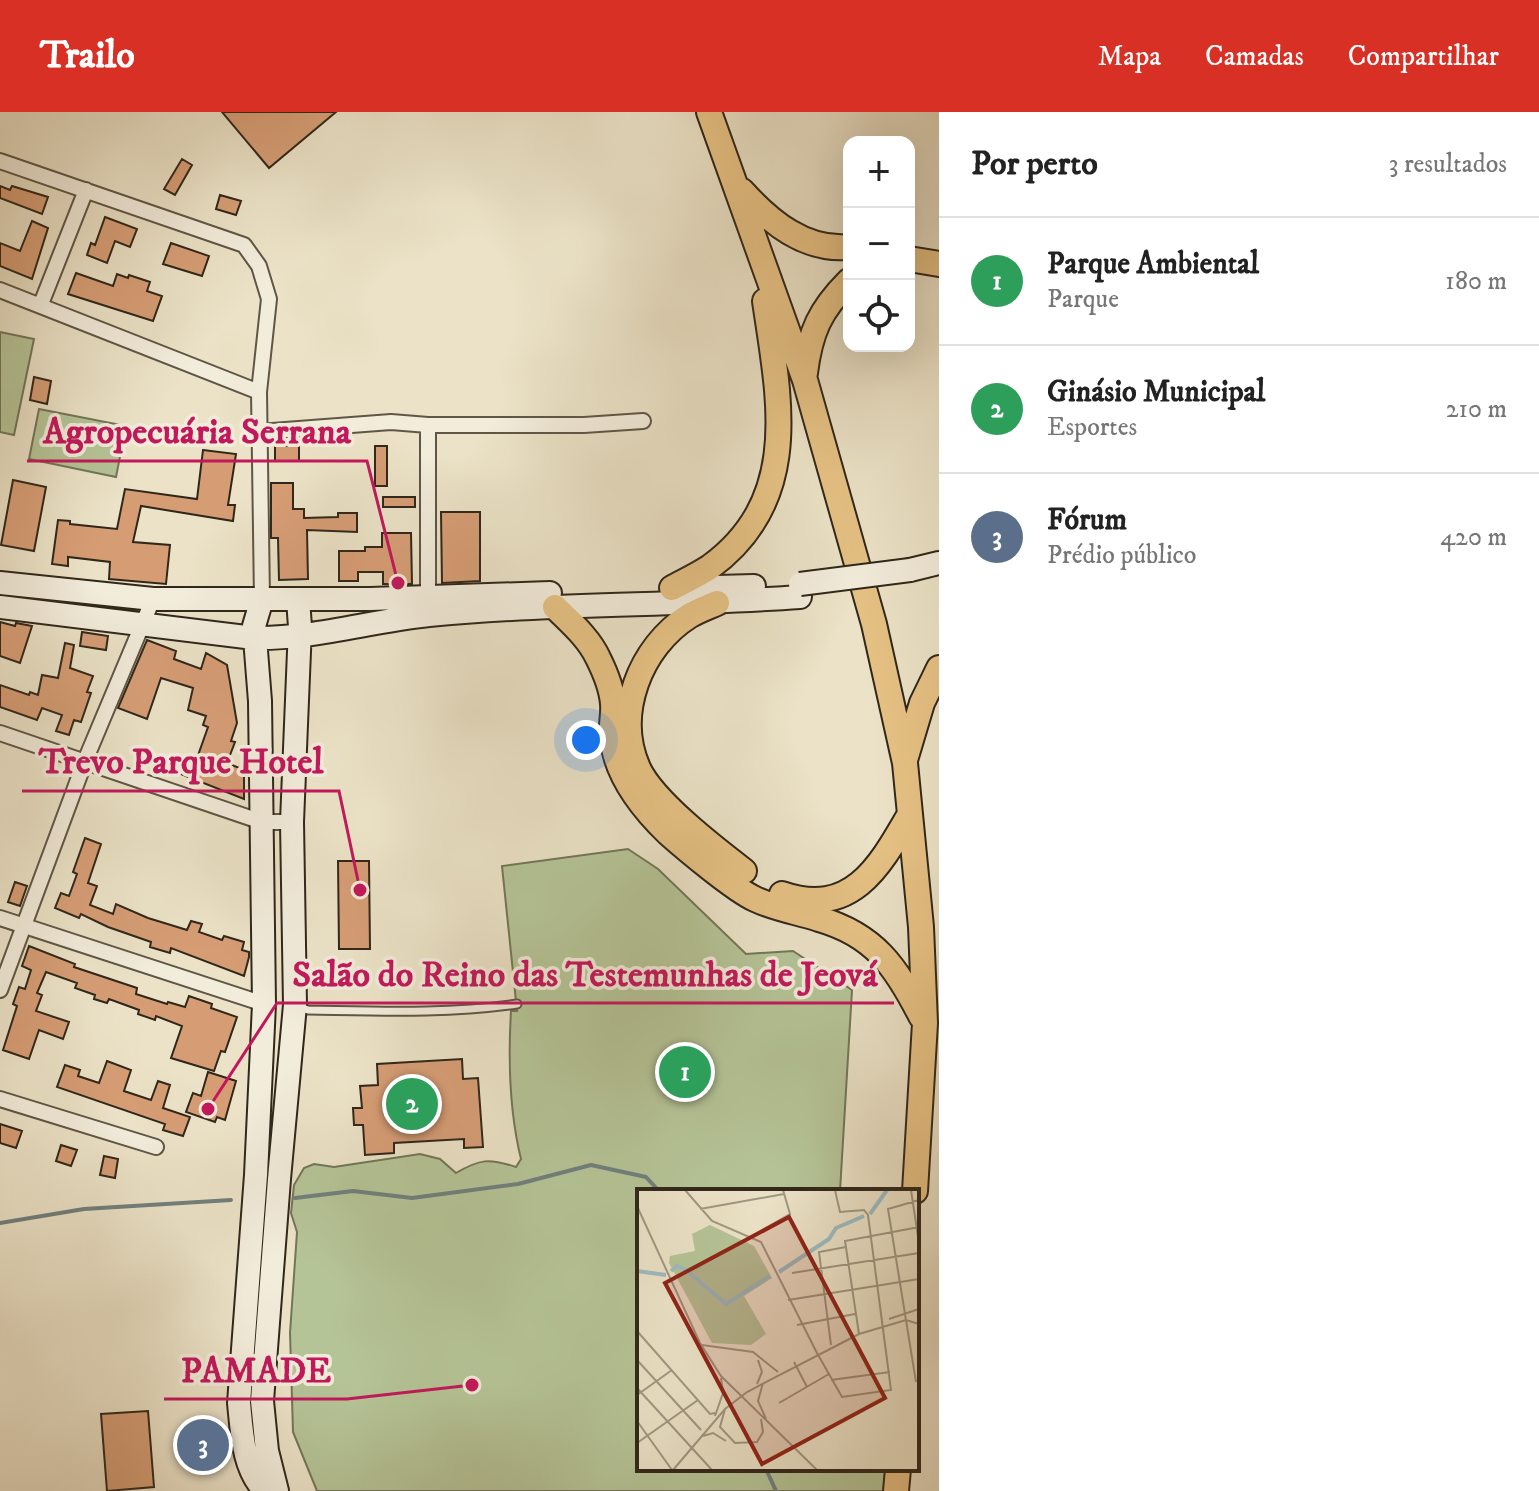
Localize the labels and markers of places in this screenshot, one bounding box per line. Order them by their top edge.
callout: Agropecuária Serrana [27,401,367,461]
callout: Trevo Parque Hotel [22,731,339,791]
callout: Salão do Reino das Testemunhas de Jeová [277,943,894,1003]
pin: 1 [659,1042,711,1102]
pin: 2 [386,1074,438,1134]
callout: PAMADE [164,1339,347,1399]
pin: 3 [177,1415,229,1475]

